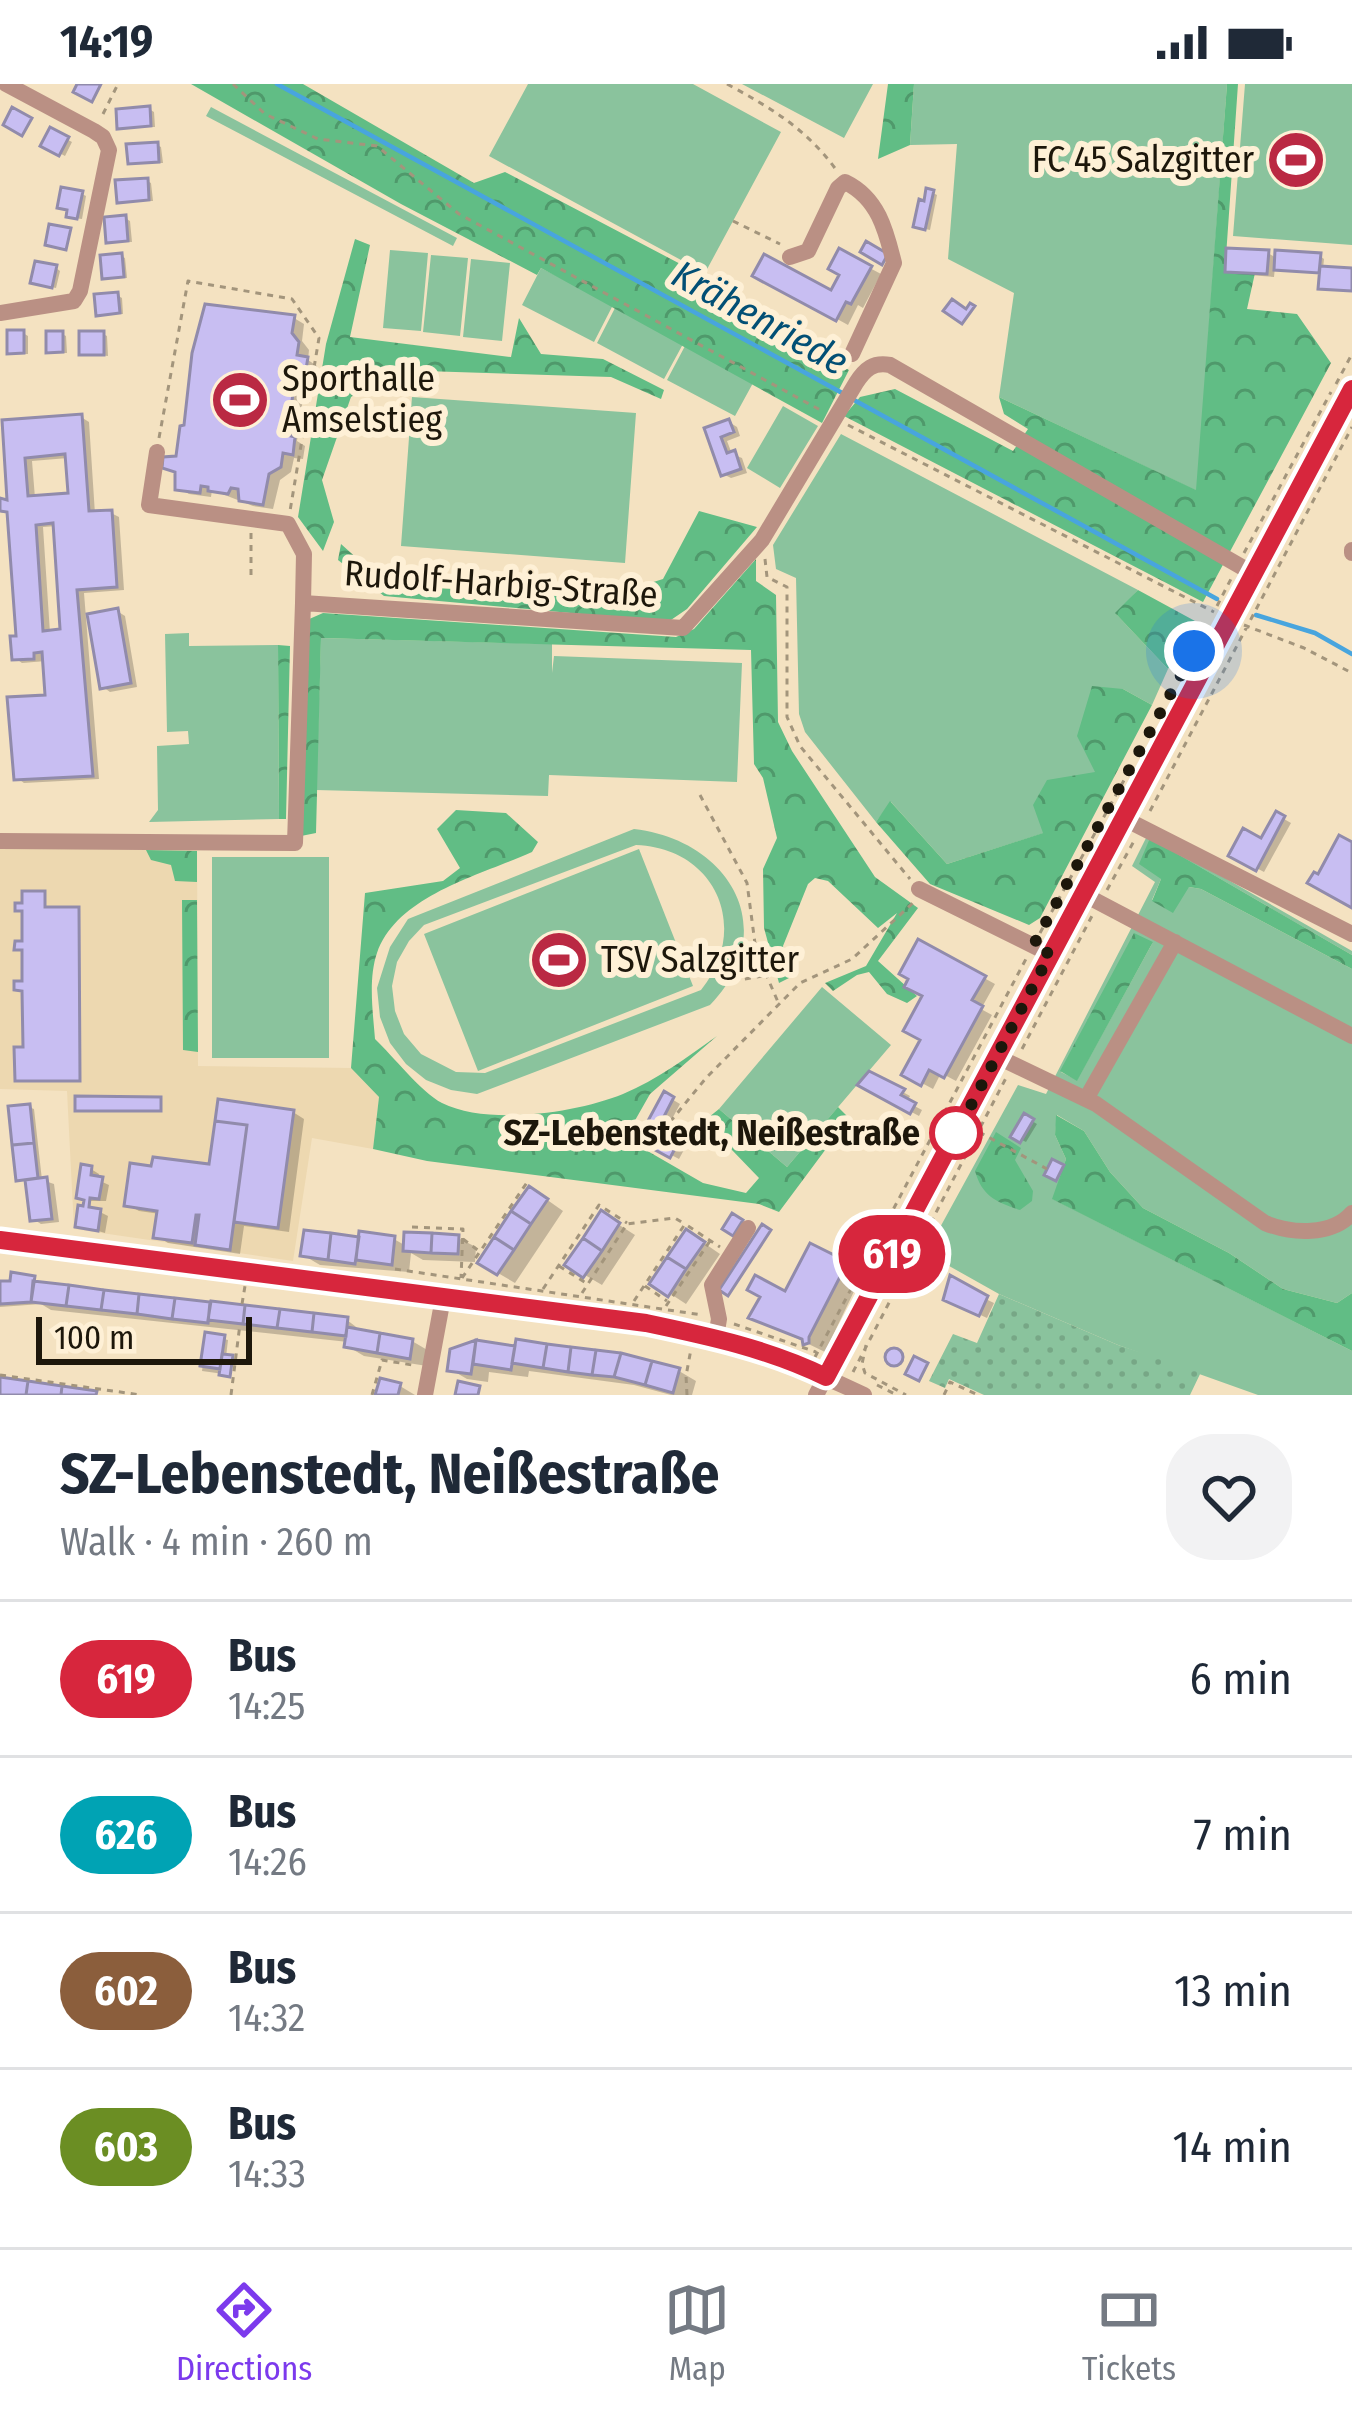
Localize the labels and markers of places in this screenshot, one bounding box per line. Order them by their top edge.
sports icon: FC 45 Salzgitter [1265,129,1327,191]
place label: FC 45 Salzgitter [1032,138,1254,182]
place label: Sporthalle Amselstieg [282,357,442,442]
sports icon: Sporthalle Amselstieg [209,369,271,431]
sports icon: TSV Salzgitter [528,929,590,991]
place label: TSV Salzgitter [601,938,800,982]
marker: SZ-Lebenstedt, Neißestraße [931,1108,981,1158]
place label: SZ-Lebenstedt, Neißestraße [503,1111,920,1155]

